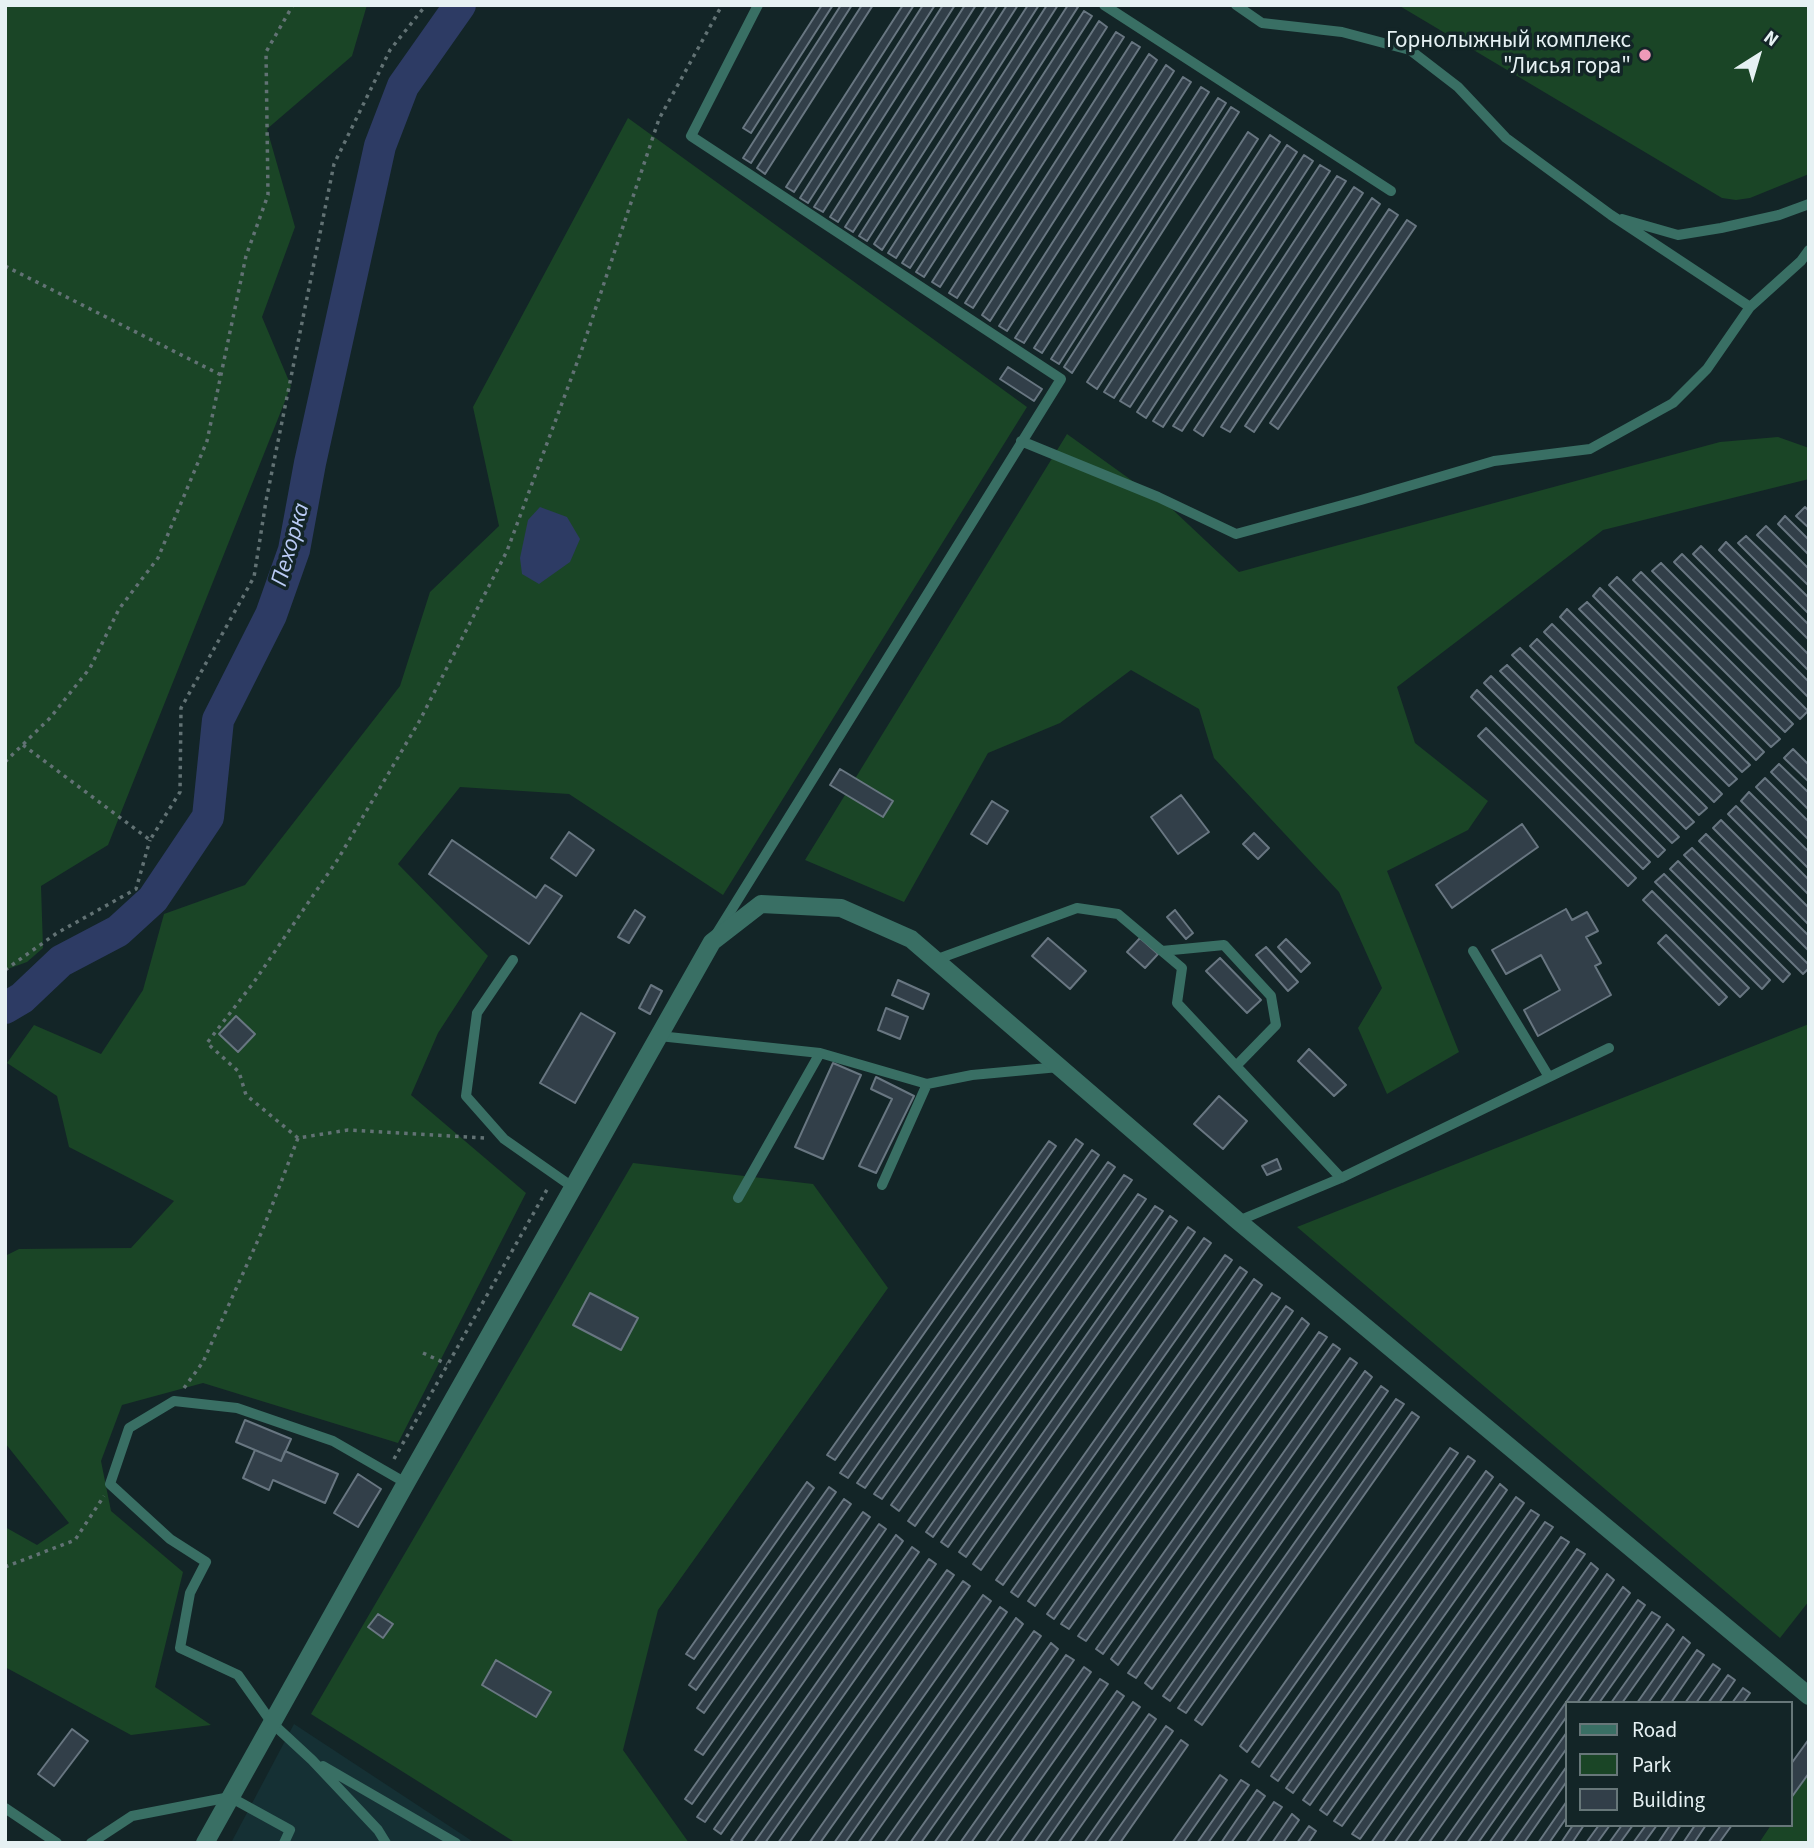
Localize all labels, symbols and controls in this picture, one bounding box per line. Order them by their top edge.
north arrow [1723,21,1793,91]
text: N [1758,24,1784,53]
place label: Горнолыжный комплекс "Лисья гора" [1386,28,1631,82]
marker: Горнолыжный комплекс "Лисья гора" [1637,47,1653,63]
water label: Пехорка [266,500,318,590]
legend [1566,1701,1793,1827]
text: Road [1632,1715,1677,1745]
text: Park [1632,1750,1671,1780]
text: Building [1632,1785,1705,1815]

